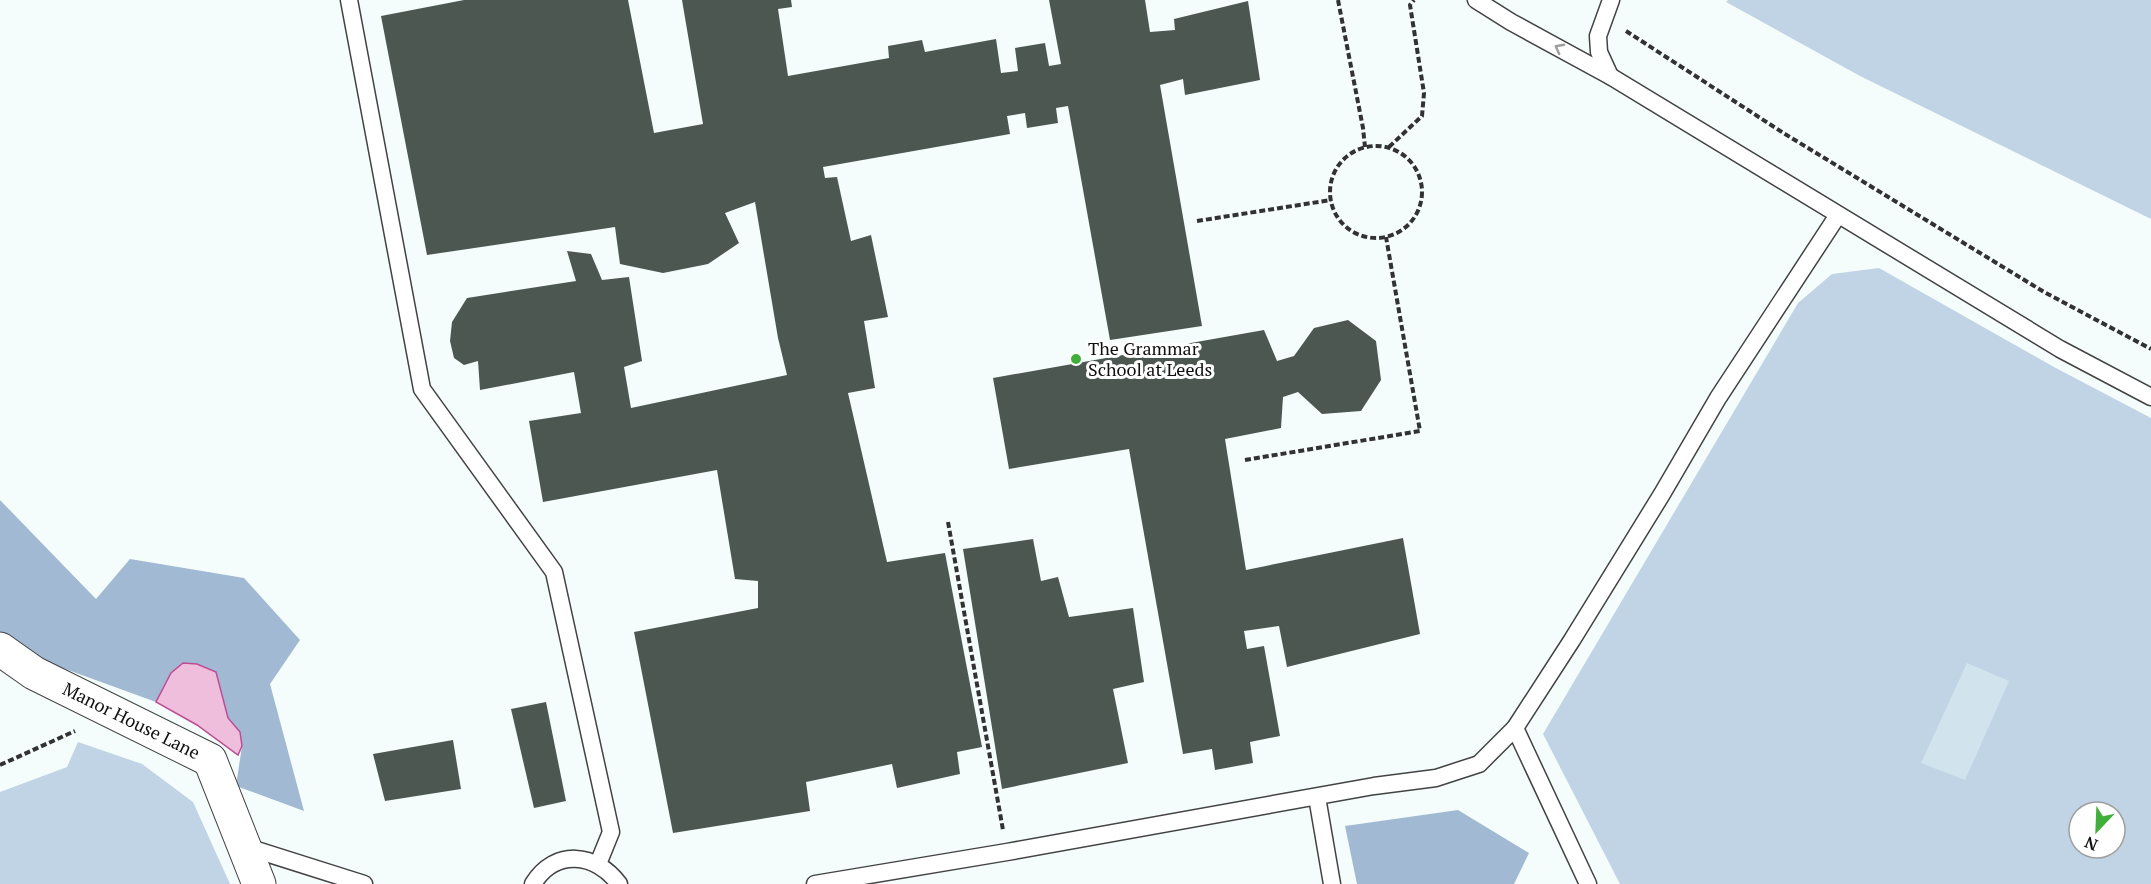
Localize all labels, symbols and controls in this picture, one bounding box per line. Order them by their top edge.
one-way arrow [1555,44,1565,55]
place label: The Grammar School at Leeds [1088,336,1212,381]
marker: The Grammar School at Leeds [1069,352,1083,366]
street label: Manor House Lane [59,676,204,764]
north arrow [2067,800,2127,860]
text: N [2081,831,2101,856]

